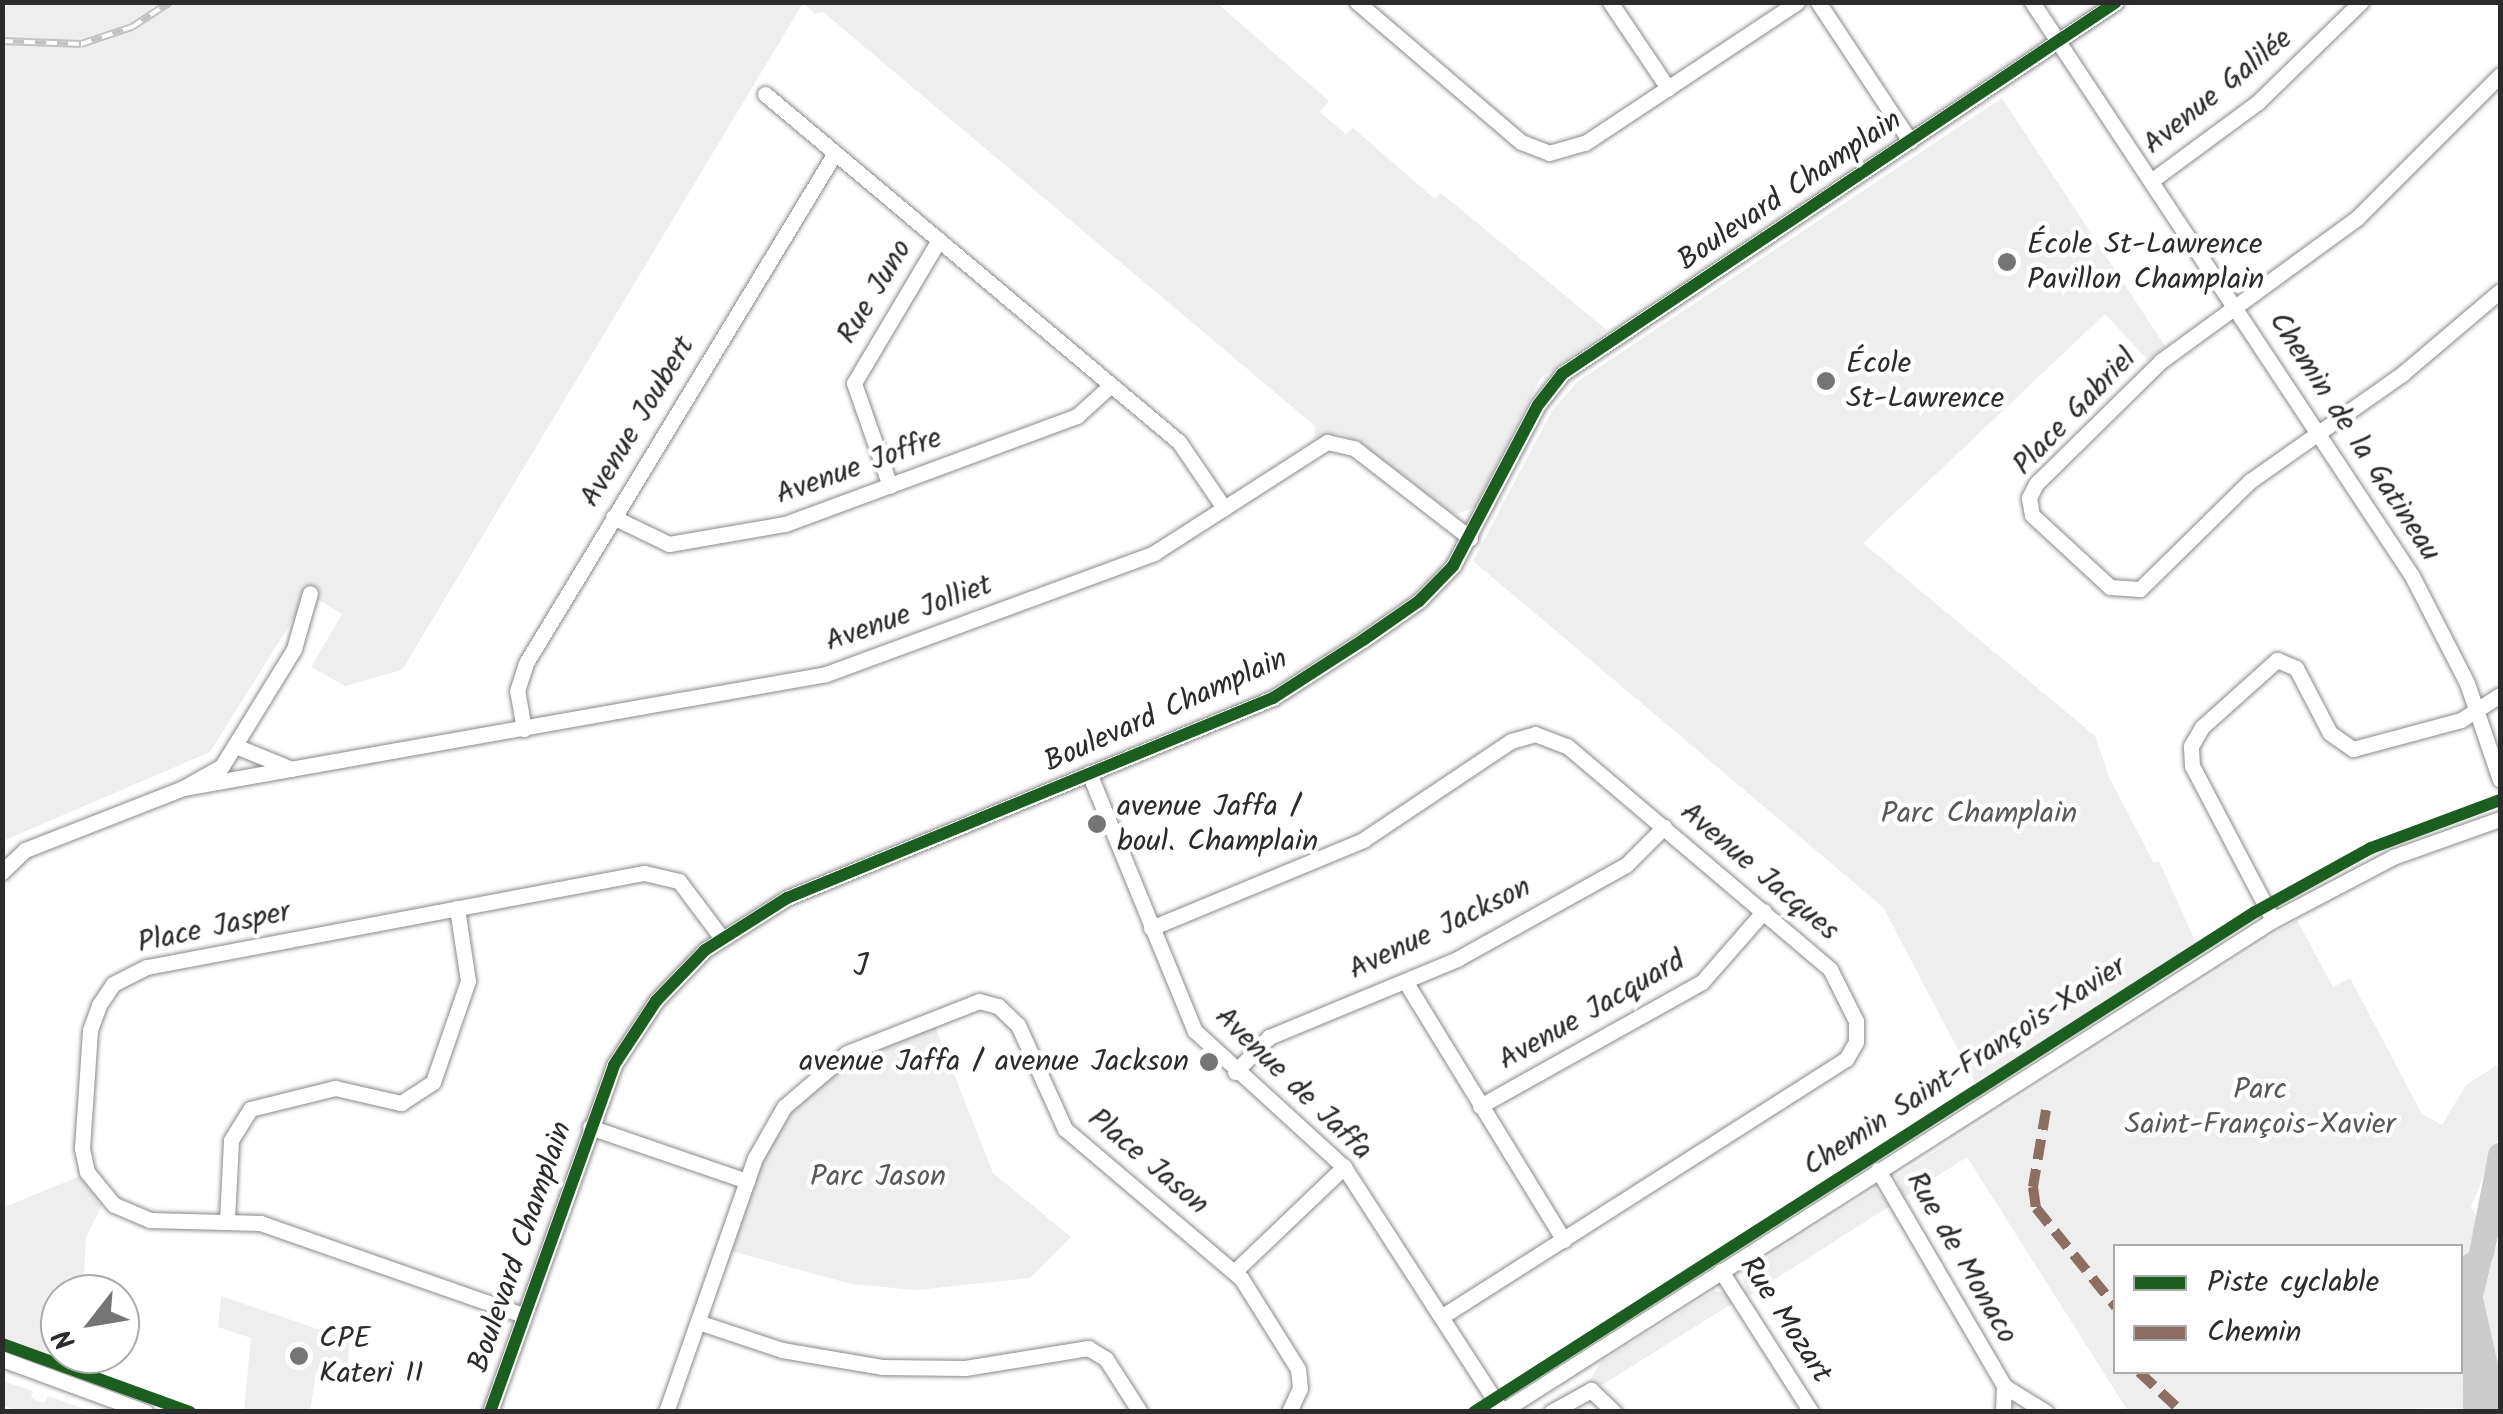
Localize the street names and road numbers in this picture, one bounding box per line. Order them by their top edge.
street label: Avenue Galilée [2136,21,2300,163]
street label: Boulevard Champlain [1671,103,1909,279]
street label: Rue Juno [830,233,920,351]
street label: Chemin de la Gatineau [2260,306,2448,568]
street label: Avenue Joubert [573,330,703,514]
street label: Place Gabriel [2006,341,2144,483]
street label: Avenue Joffre [771,420,947,514]
street label: Avenue Jolliet [821,567,997,661]
street label: Boulevard Champlain [1039,641,1293,781]
street label: Avenue Jacques [1672,795,1846,949]
street label: Avenue Jackson [1343,869,1537,989]
street label: Place Jasper [134,894,294,962]
street label: Avenue Jacquard [1492,943,1692,1079]
street label: Chemin Saint-François-Xavier [1797,949,2133,1185]
street label: Avenue de Jaffa [1207,1000,1379,1168]
street label: Place Jason [1080,1101,1216,1223]
street label: Boulevard Champlain [461,1117,581,1377]
street label: Rue de Monaco [1897,1166,2025,1350]
street label: Rue Mozart [1731,1250,1839,1390]

